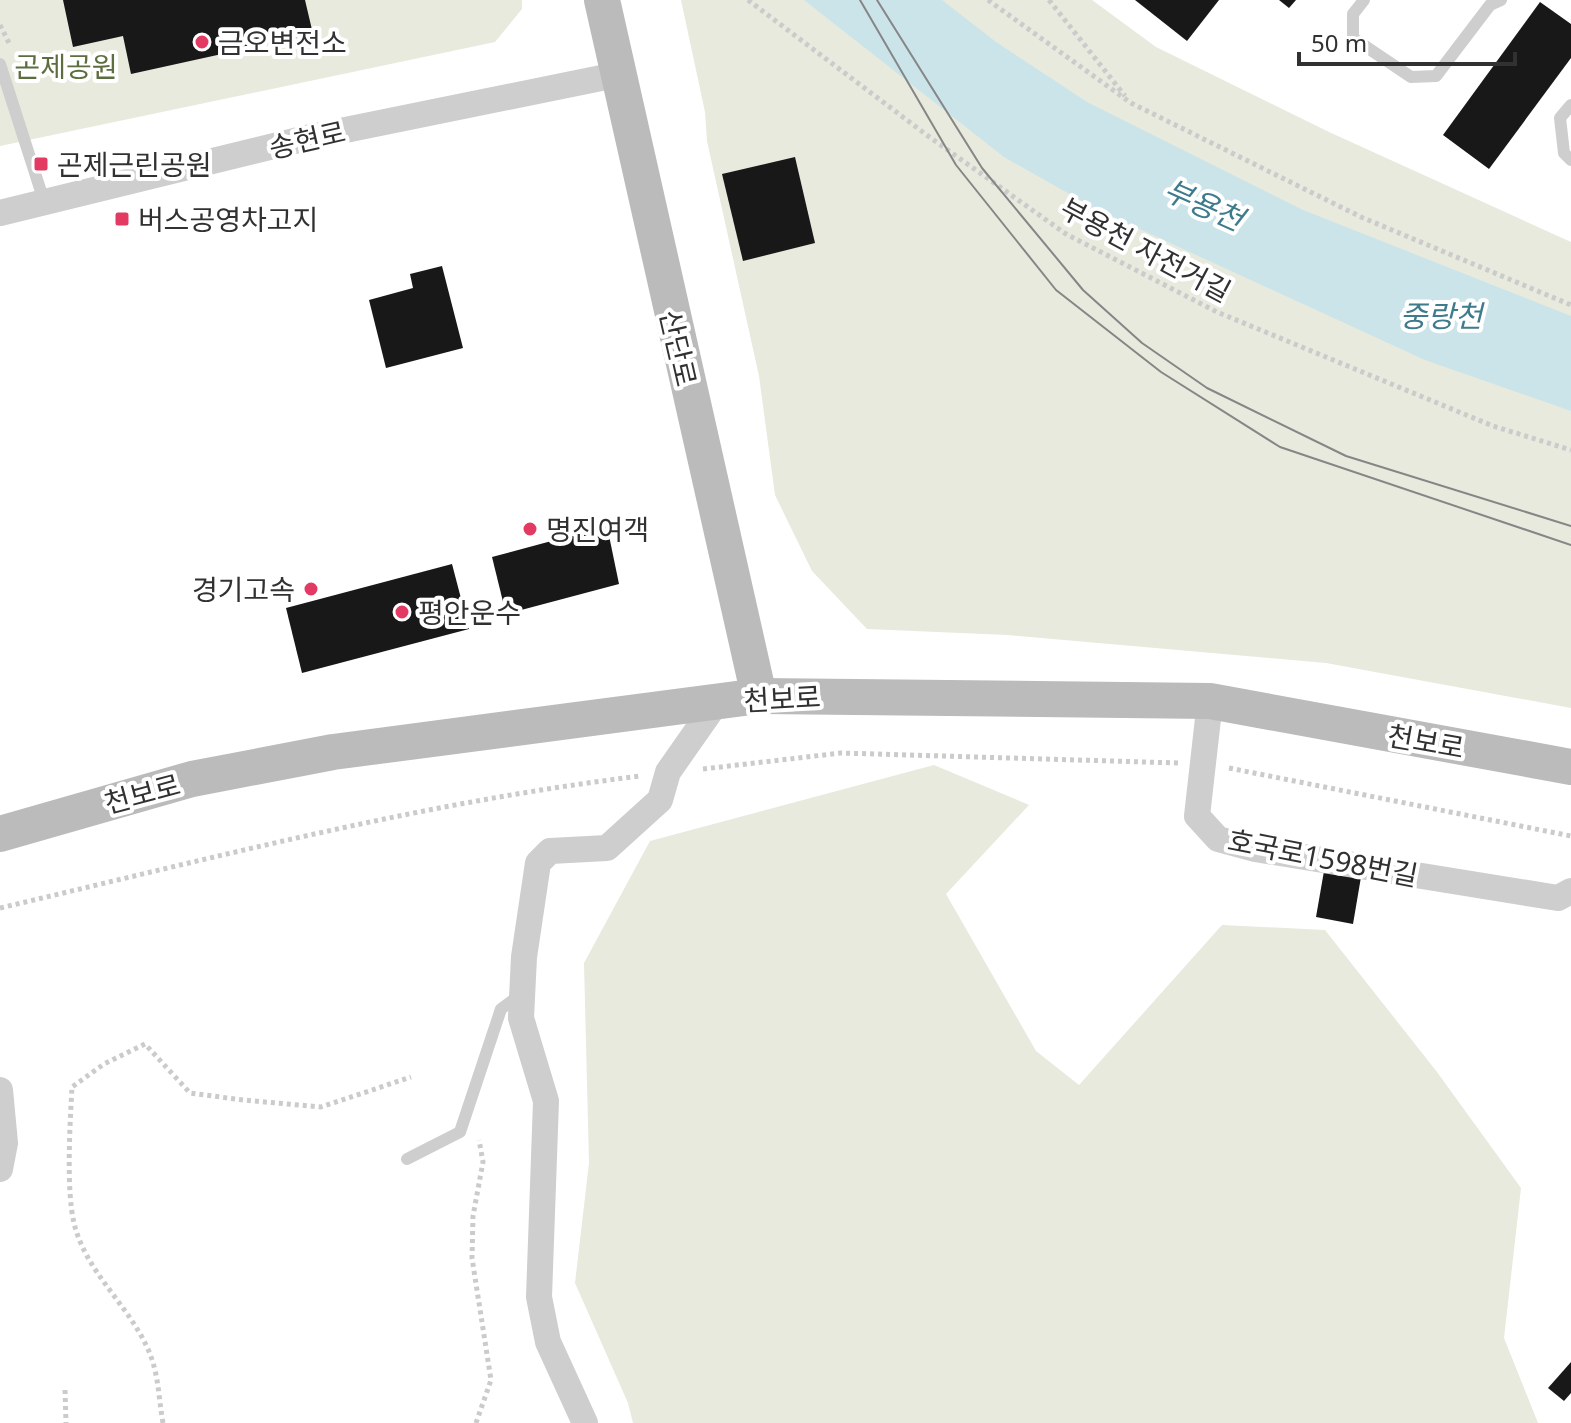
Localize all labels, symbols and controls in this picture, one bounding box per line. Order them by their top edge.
scale bar [1299,16,1515,66]
place label: 금오변전소 [218,23,347,61]
text: 50 m [1311,26,1367,59]
marker: 금오변전소 [193,33,211,51]
park label: 곤제공원 [14,47,118,85]
street label: 송현로 [265,112,349,166]
place label: 곤제근린공원 [57,145,212,183]
marker: 곤제근린공원 [32,155,50,173]
water label: 부용천 [1158,168,1253,241]
street label: 부용천 자전거길 [1054,188,1238,310]
place label: 버스공영차고지 [138,200,318,238]
marker: 버스공영차고지 [113,210,131,228]
water label: 중랑천 [1400,295,1486,336]
street label: 산단로 [652,306,706,390]
place label: 명진여객 [546,510,649,548]
marker: 명진여객 [521,520,539,538]
place label: 경기고속 [192,570,295,608]
marker: 경기고속 [302,580,320,598]
place label: 평안운수 [418,593,521,631]
marker: 평안운수 [393,603,411,621]
street label: 천보로 [742,677,822,719]
street label: 천보로 [1385,716,1467,766]
street label: 천보로 [100,765,184,821]
street label: 호국로1598번길 [1225,820,1421,894]

